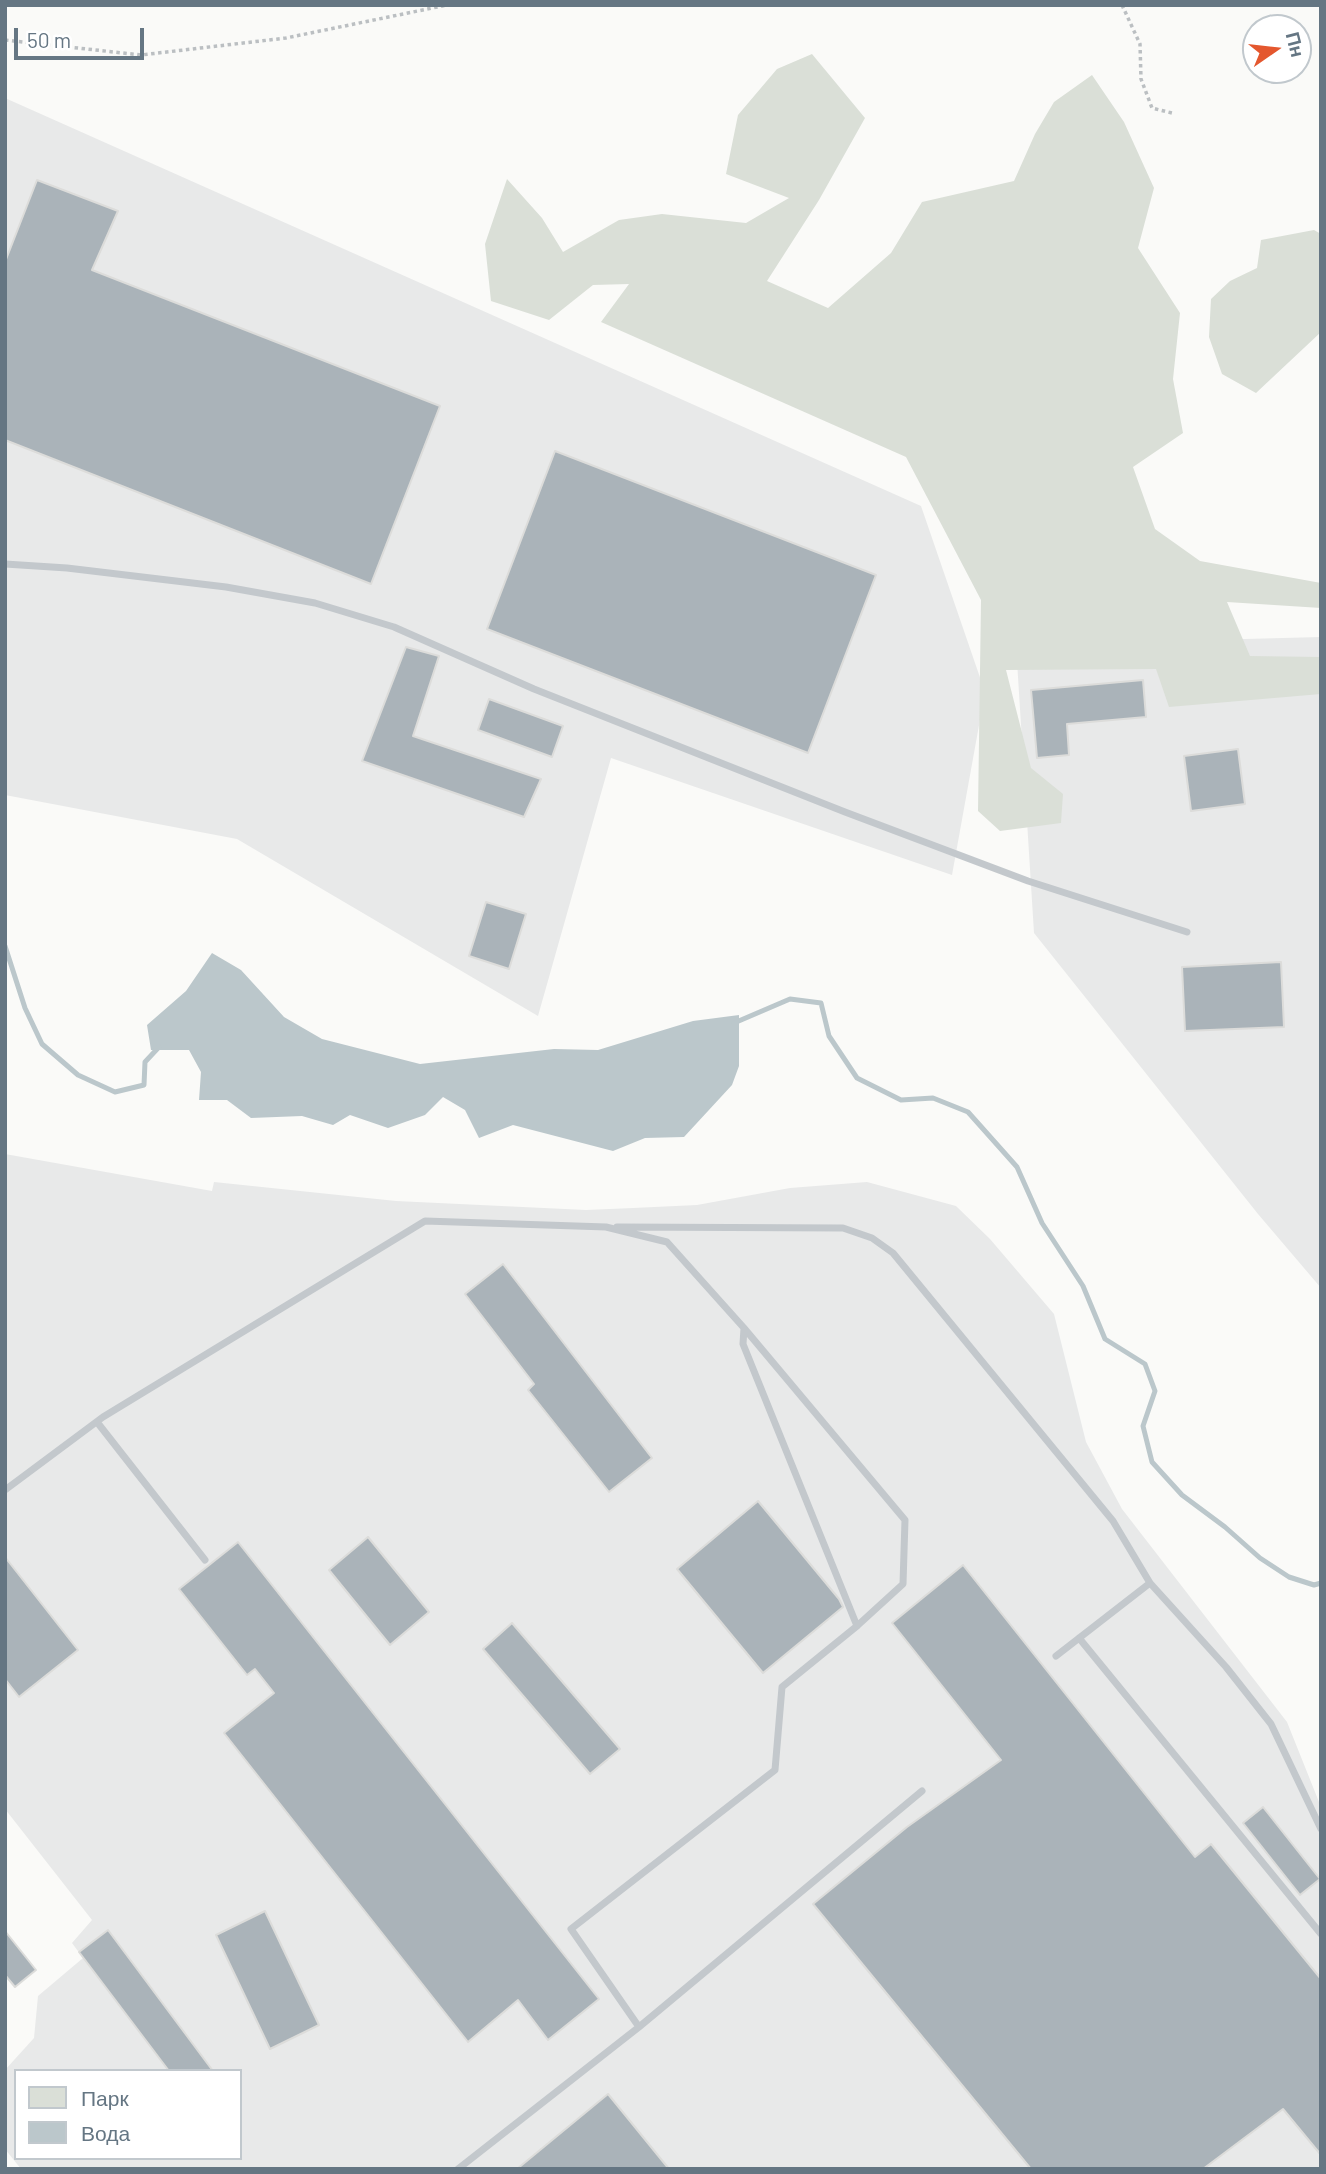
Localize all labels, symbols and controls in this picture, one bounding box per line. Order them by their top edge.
scale bar [18,14,147,58]
north arrow [1242,14,1312,84]
text: 50 m [27,27,71,52]
text: Пн [1282,29,1310,59]
legend [14,2069,242,2160]
text: Парк [81,2085,129,2110]
text: Вода [81,2120,130,2145]

